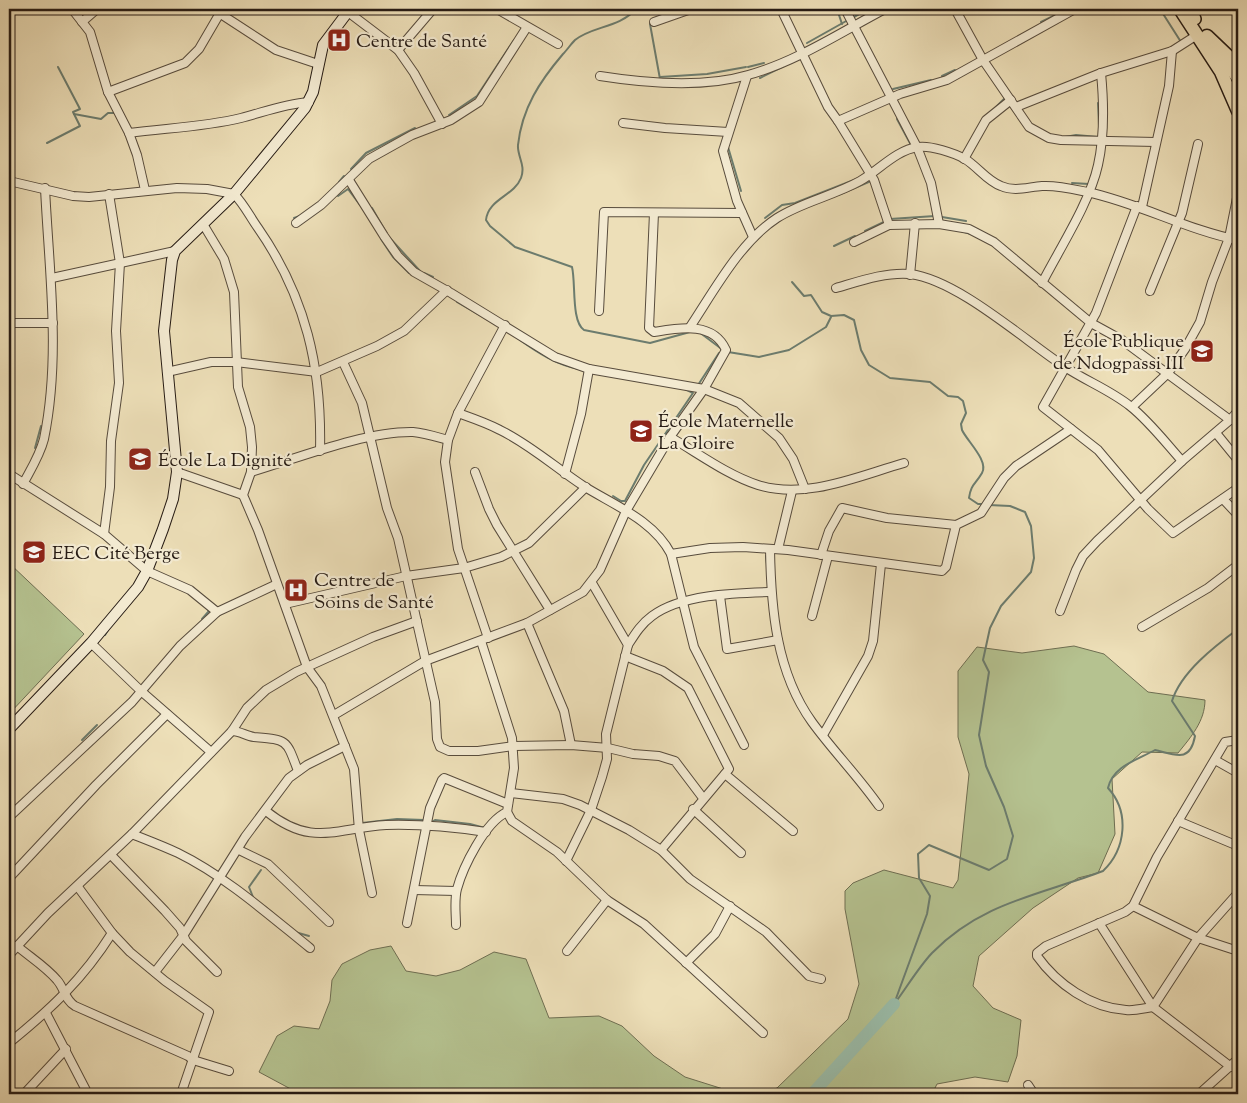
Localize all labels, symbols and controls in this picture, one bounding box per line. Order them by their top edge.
hospital icon: Centre de Santé [326,27,352,53]
place label: Centre de Santé [356,29,487,56]
place label: École Publique de Ndogpassi III [1053,329,1184,378]
school or university icon: École Publique de Ndogpassi III [1189,338,1215,364]
place label: École Maternelle La Gloire [658,409,794,458]
school or university icon: École Maternelle La Gloire [628,418,654,444]
school or university icon: École La Dignité [127,446,153,472]
place label: École La Dignité [158,448,292,475]
school or university icon: EEC Cité Berge [21,539,47,565]
place label: EEC Cité Berge [52,541,180,568]
place label: Centre de Soins de Santé [314,568,434,617]
hospital icon: Centre de Soins de Santé [283,577,309,603]

